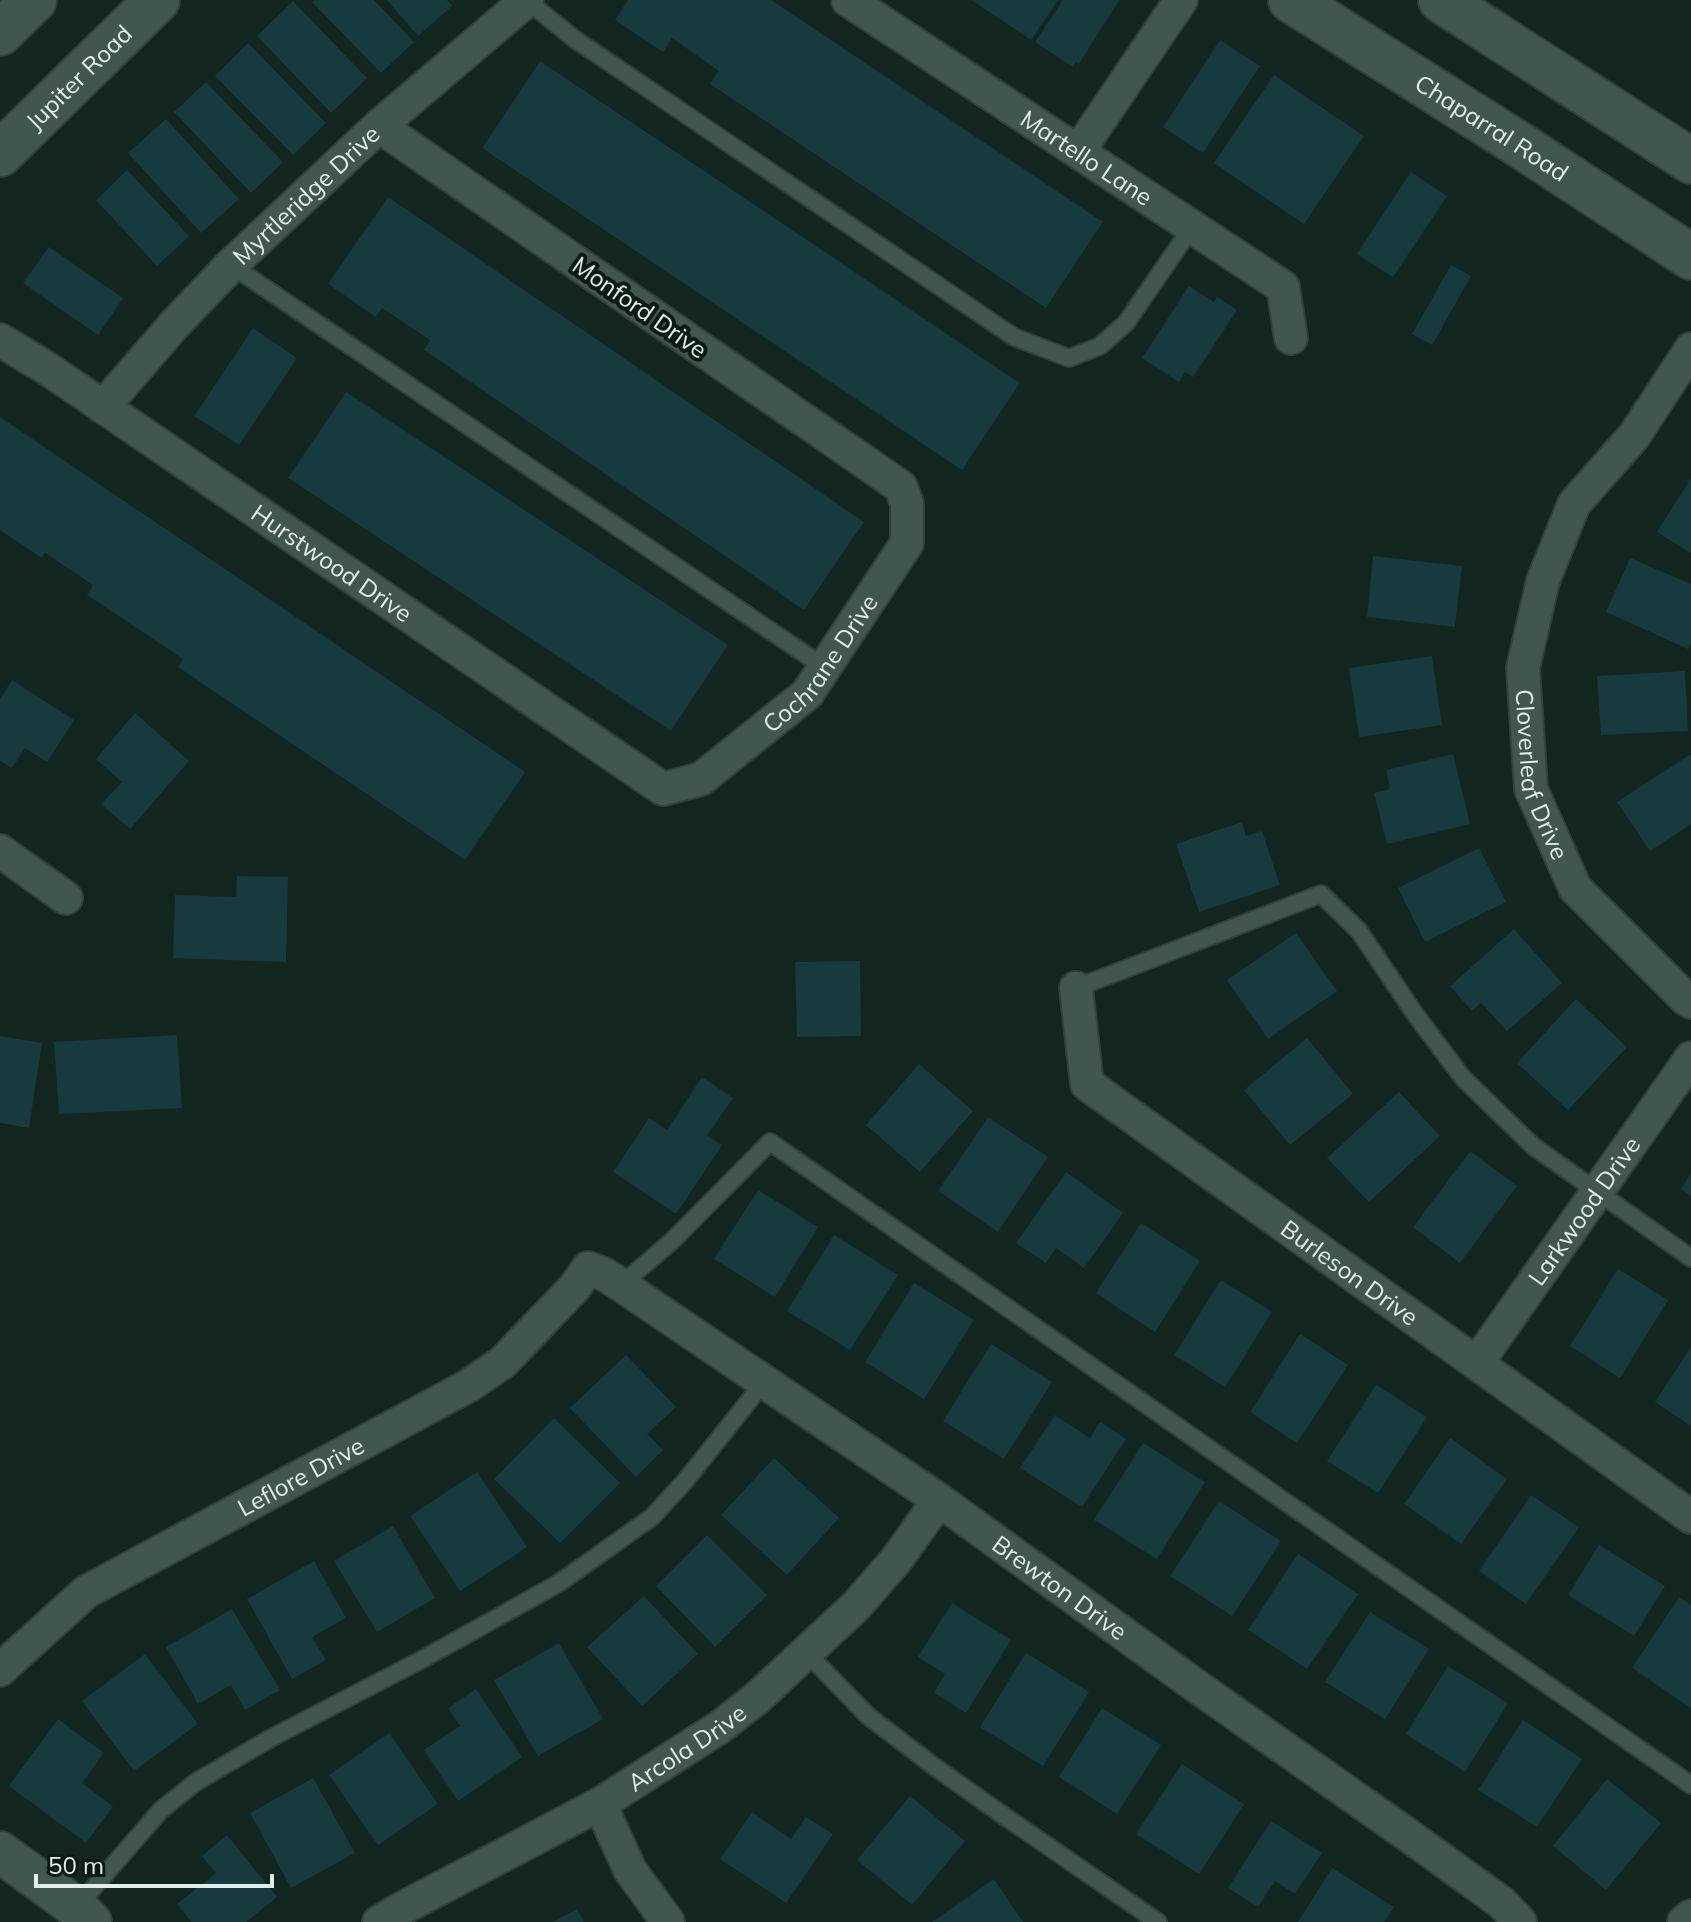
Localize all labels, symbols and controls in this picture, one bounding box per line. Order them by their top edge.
street label: Jupiter Road [19,18,138,136]
street label: Chaparral Road [1410,67,1574,188]
street label: Martello Lane [1015,103,1158,212]
street label: Myrtleridge Drive [226,118,386,271]
street label: Monford Drive [567,250,713,364]
street label: Hurstwood Drive [246,498,418,628]
street label: Cochrane Drive [756,588,884,739]
street label: Cloverleaf Drive [1509,688,1575,864]
street label: Larkwood Drive [1521,1130,1646,1291]
street label: Burleson Drive [1275,1213,1424,1332]
street label: Leflore Drive [232,1430,369,1523]
street label: Brewton Drive [987,1529,1133,1646]
street label: Arcola Drive [622,1697,752,1797]
scale bar [36,1838,272,1888]
text: 50 m [48,1850,104,1880]

